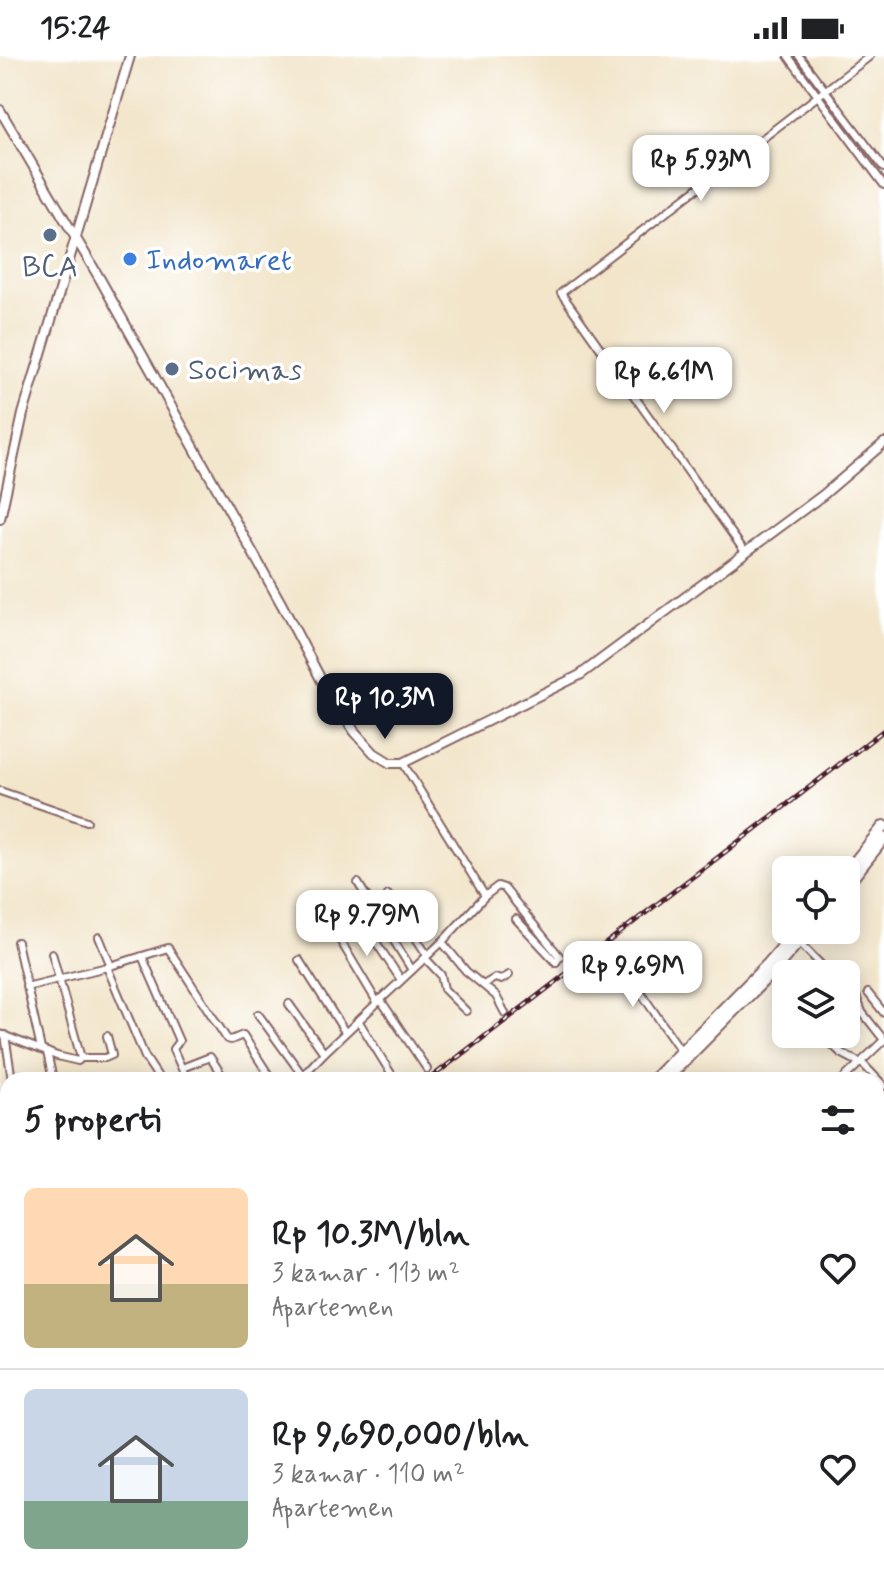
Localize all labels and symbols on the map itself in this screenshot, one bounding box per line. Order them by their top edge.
pin: Rp 5.93M [618,135,784,203]
marker: BCA [41,226,59,244]
place label: Indomaret [146,241,292,280]
place label: BCA [22,248,78,287]
marker: Indomaret [121,250,139,268]
pin: Rp 6.61M [581,347,747,415]
place label: Socimas [188,351,302,390]
marker: Socimas [163,360,181,378]
pin: Rp 10.3M [302,673,468,741]
pin: Rp 9.79M [284,890,450,958]
pin: Rp 9.69M [550,941,716,1009]

